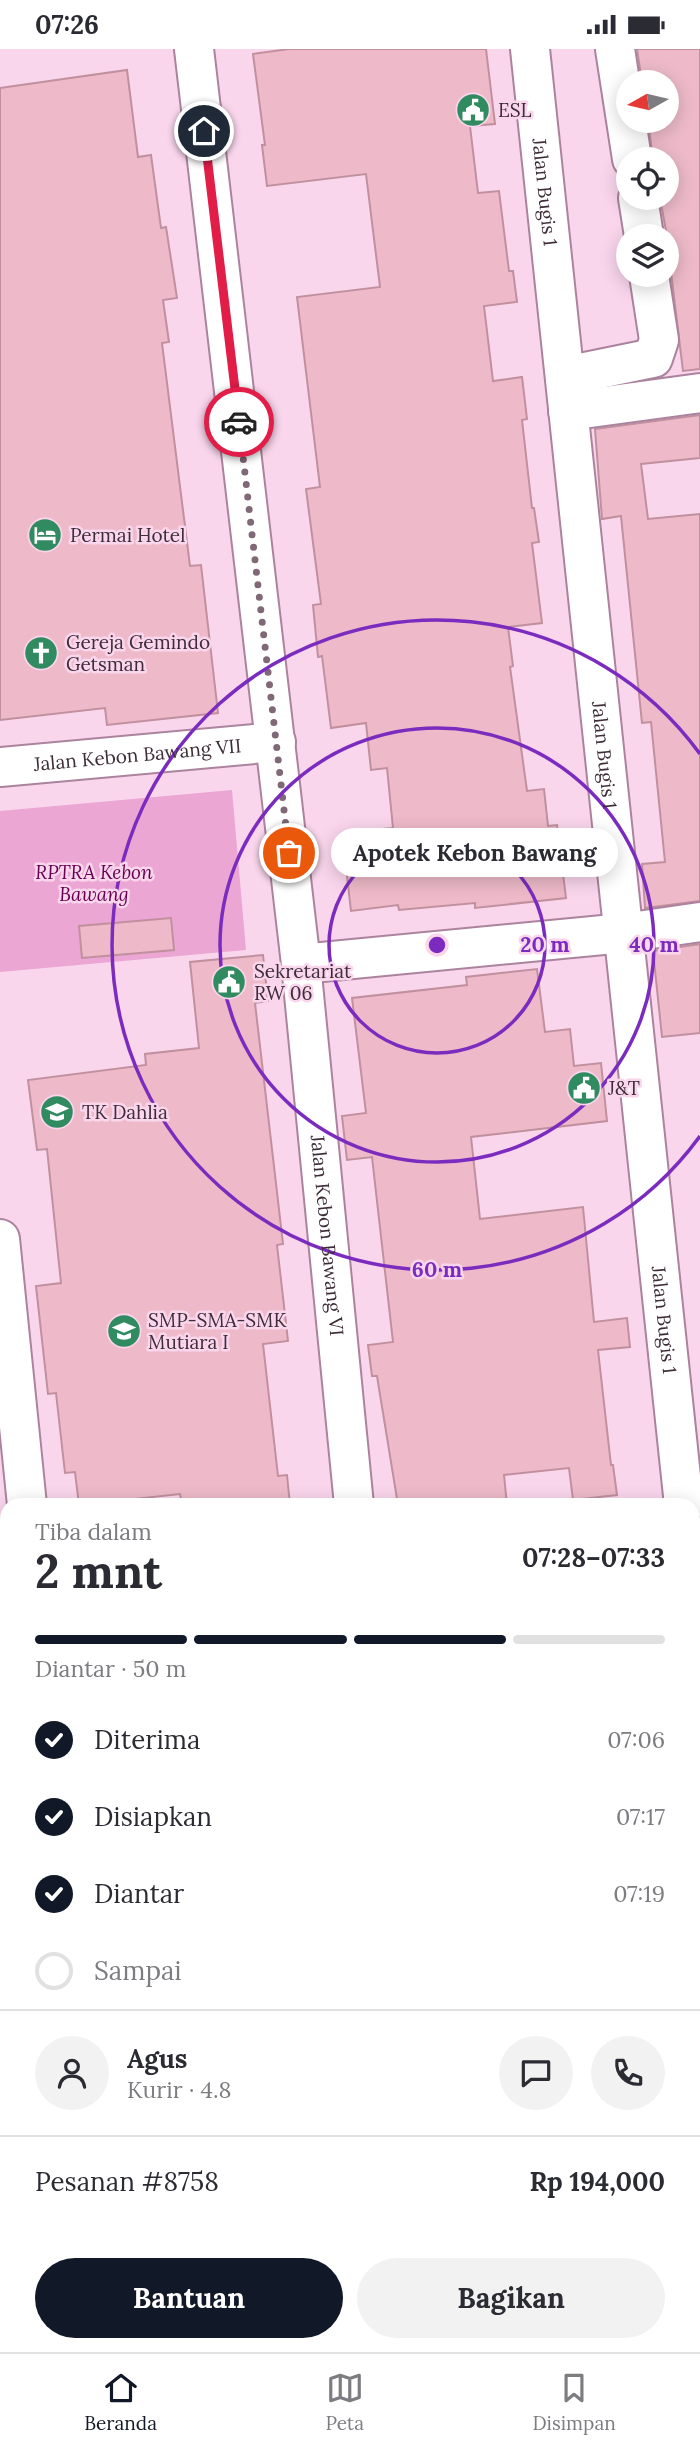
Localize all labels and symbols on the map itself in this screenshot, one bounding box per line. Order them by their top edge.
north arrow [616,70,679,133]
public building icon: ESL [454,91,492,129]
place label: ESL [498,98,532,122]
pin [174,101,234,161]
street label: Jalan Bugis 1 [527,136,563,247]
courier [204,387,274,457]
hotel icon: Permai Hotel [26,516,64,554]
place label: Permai Hotel [70,523,185,547]
place label: Gereja Gemindo Getsman [66,630,210,676]
church icon: Gereja Gemindo Getsman [22,634,60,672]
street label: Jalan Bugis 1 [587,699,622,810]
street label: Jalan Kebon Bawang VII [32,733,242,776]
pin [259,823,319,883]
callout: Apotek Kebon Bawang [331,829,618,877]
park label: RPTRA Kebon Bawang [35,860,153,906]
text: 20 m [520,931,570,958]
text: 40 m [629,931,679,958]
centre of rings [425,933,449,957]
place label: Sekretariat RW 06 [254,959,352,1005]
public building icon: Sekretariat RW 06 [210,963,248,1001]
public building icon: J&T [565,1069,603,1107]
place label: J&T [607,1076,640,1100]
school or university icon: TK Dahlia [38,1093,76,1131]
place label: TK Dahlia [82,1100,168,1124]
street label: Jalan Kebon Bawang VI [306,1133,349,1337]
text: 60 m [412,1256,462,1283]
street label: Jalan Bugis 1 [647,1264,682,1375]
place label: SMP-SMA-SMK Mutiara I [148,1308,286,1354]
school or university icon: SMP-SMA-SMK Mutiara I [105,1312,143,1350]

